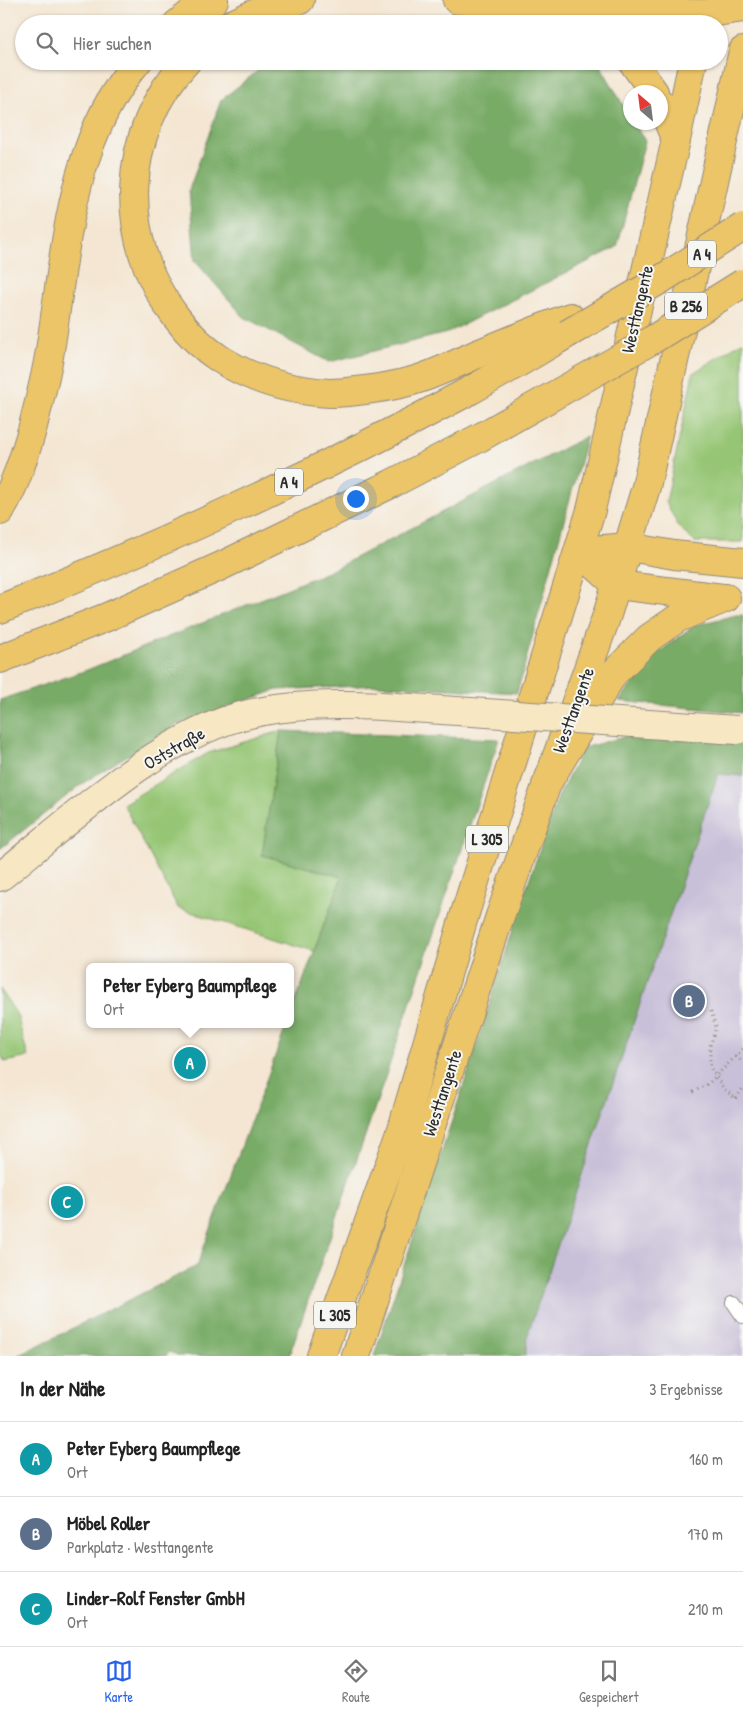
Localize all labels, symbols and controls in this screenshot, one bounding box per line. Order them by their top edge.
search box [15,15,728,70]
icon: search [33,29,61,57]
text: Hier suchen [73,30,152,56]
north arrow [623,85,668,130]
road number: A 4 [688,240,716,268]
street label: Westtangente [615,263,659,355]
road number: B 256 [665,292,707,320]
road number: A 4 [275,468,303,496]
your location [343,486,369,512]
street label: Westtangente [546,664,600,756]
street label: Oststraße [139,720,209,776]
road number: L 305 [466,826,508,852]
popup [86,963,294,1028]
text: Peter Eyberg Baumpflege [103,972,277,998]
pin: B [673,982,705,1020]
text: Ort [103,998,124,1020]
pin: A [174,1044,206,1082]
street label: Westtangente [416,1047,468,1139]
pin: C [51,1183,83,1221]
road number: L 305 [314,1302,356,1328]
text: In der Nähe [20,1374,105,1403]
text: 3 Ergebnisse [649,1378,723,1400]
text: Peter Eyberg Baumpflege [67,1435,241,1461]
text: A [32,1448,40,1470]
text: 160 m [689,1448,723,1470]
text: Ort [67,1461,88,1483]
text: Möbel Roller [67,1510,150,1536]
text: B [32,1523,40,1545]
text: 170 m [688,1523,723,1545]
text: Parkplatz · Westtangente [67,1536,214,1558]
text: Linder-Rolf Fenster GmbH [67,1585,245,1611]
text: C [32,1598,40,1620]
text: 210 m [688,1598,723,1620]
text: Ort [67,1611,88,1633]
tab: Karte [104,1657,133,1706]
tab: Route [342,1657,370,1706]
tab: Gespeichert [579,1657,639,1706]

